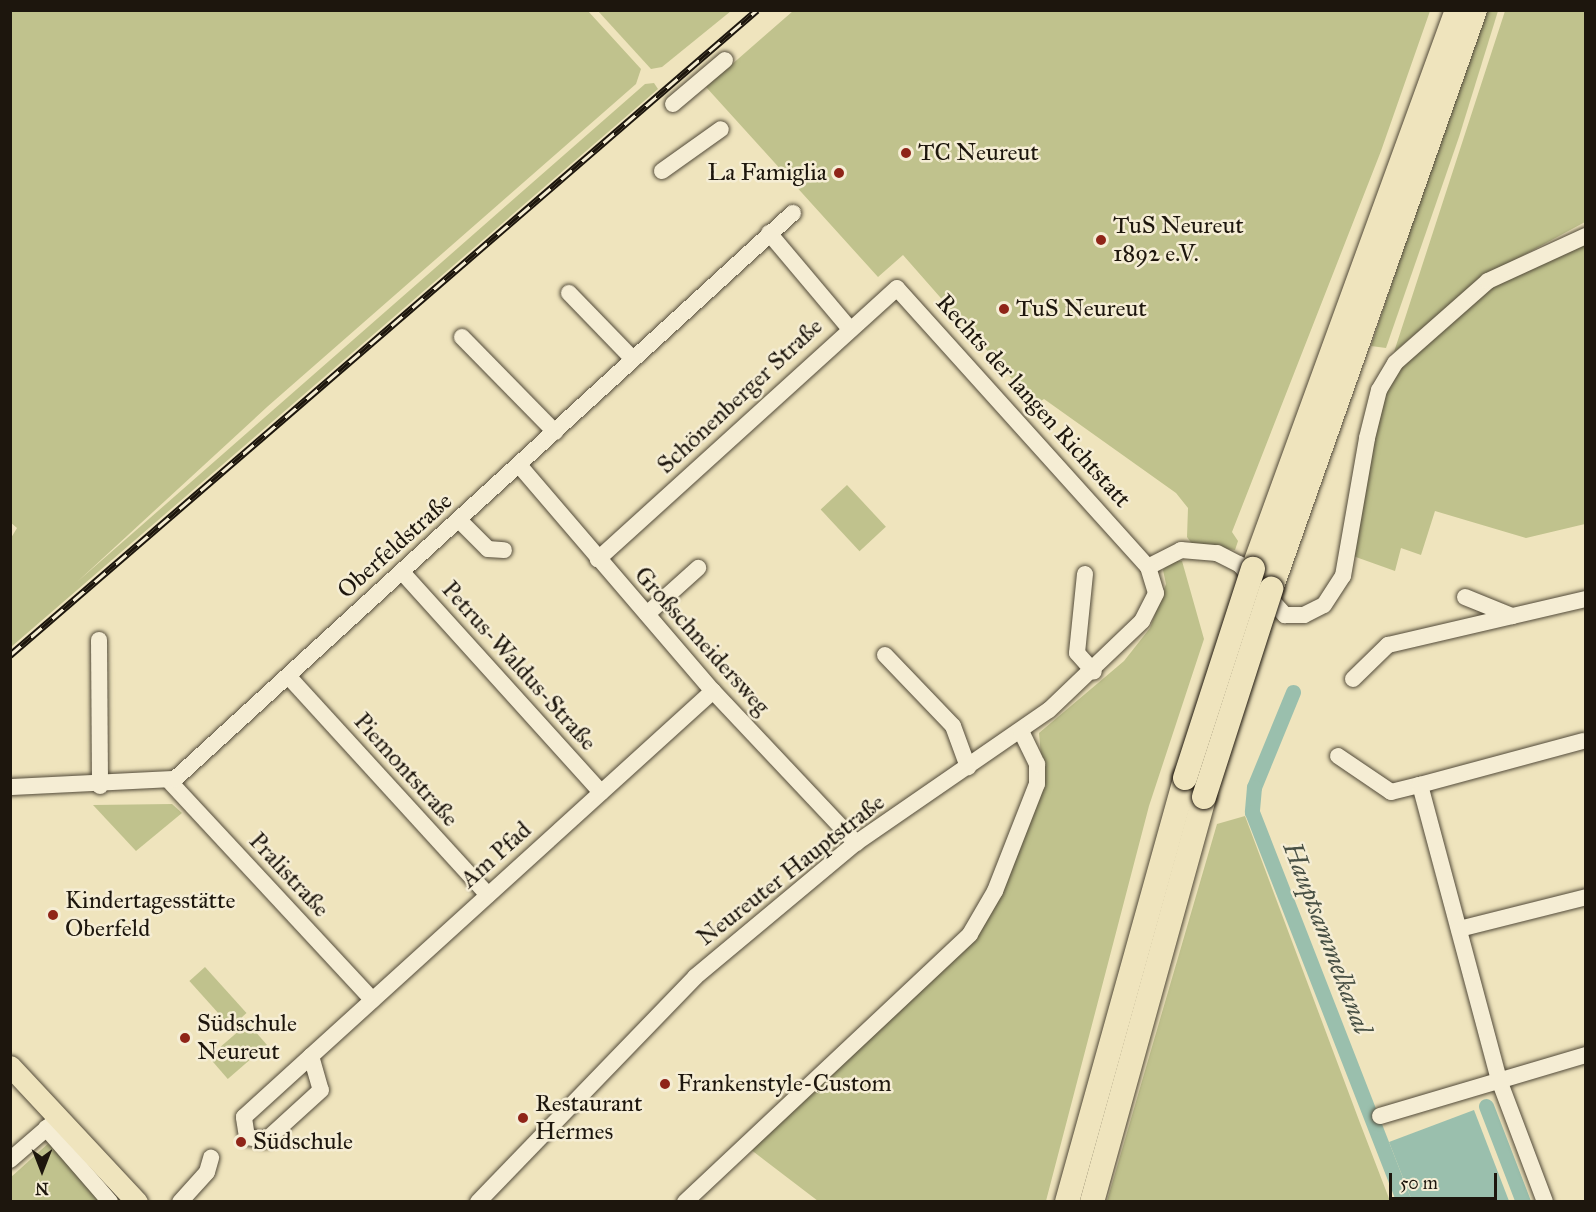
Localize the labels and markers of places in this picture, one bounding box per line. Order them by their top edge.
place label: TC Neureut [918,139,1039,167]
marker: TC Neureut [899,146,913,160]
place label: La Famiglia [708,159,827,187]
marker: La Famiglia [832,166,846,180]
place label: TuS Neureut 1892 e.V. [1113,212,1244,268]
marker: TuS Neureut 1892 e.V. [1094,233,1108,247]
place label: TuS Neureut [1016,295,1147,323]
marker: TuS Neureut [997,302,1011,316]
place label: Kindertagesstätte Oberfeld [65,887,236,943]
marker: Kindertagesstätte Oberfeld [46,908,60,922]
place label: Südschule Neureut [197,1010,297,1066]
marker: Südschule Neureut [178,1031,192,1045]
place label: Frankenstyle-Custom [677,1070,892,1098]
marker: Frankenstyle-Custom [658,1077,672,1091]
place label: Restaurant Hermes [535,1090,642,1146]
marker: Restaurant Hermes [516,1111,530,1125]
place label: Südschule [253,1128,353,1156]
marker: Südschule [234,1135,248,1149]

